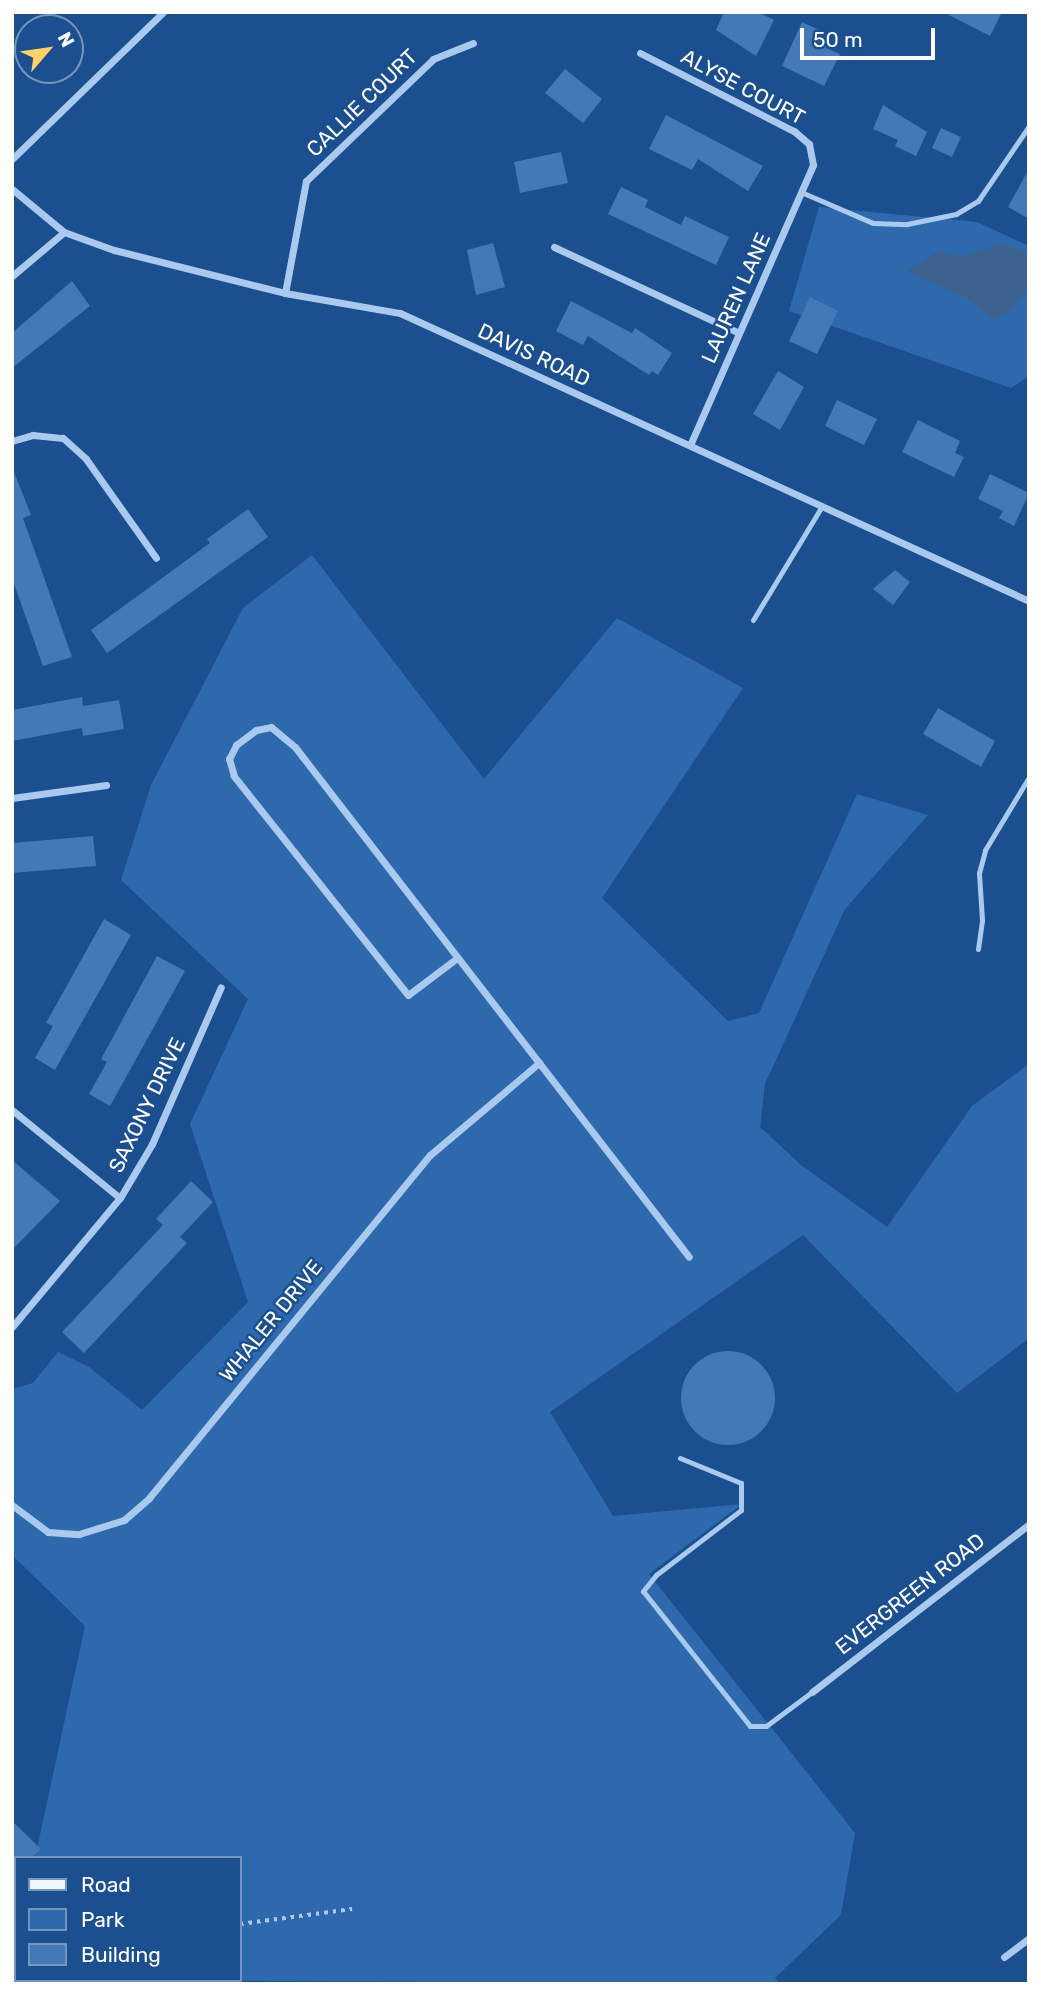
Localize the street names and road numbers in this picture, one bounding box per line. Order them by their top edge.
street label: CALLIE COURT [302,44,422,162]
street label: ALYSE COURT [677,44,809,130]
street label: LAUREN LANE [696,229,776,367]
street label: DAVIS ROAD [474,318,594,392]
street label: SAXONY DRIVE [103,1033,191,1177]
street label: WHALER DRIVE [214,1255,328,1387]
street label: EVERGREEN ROAD [830,1528,990,1660]

